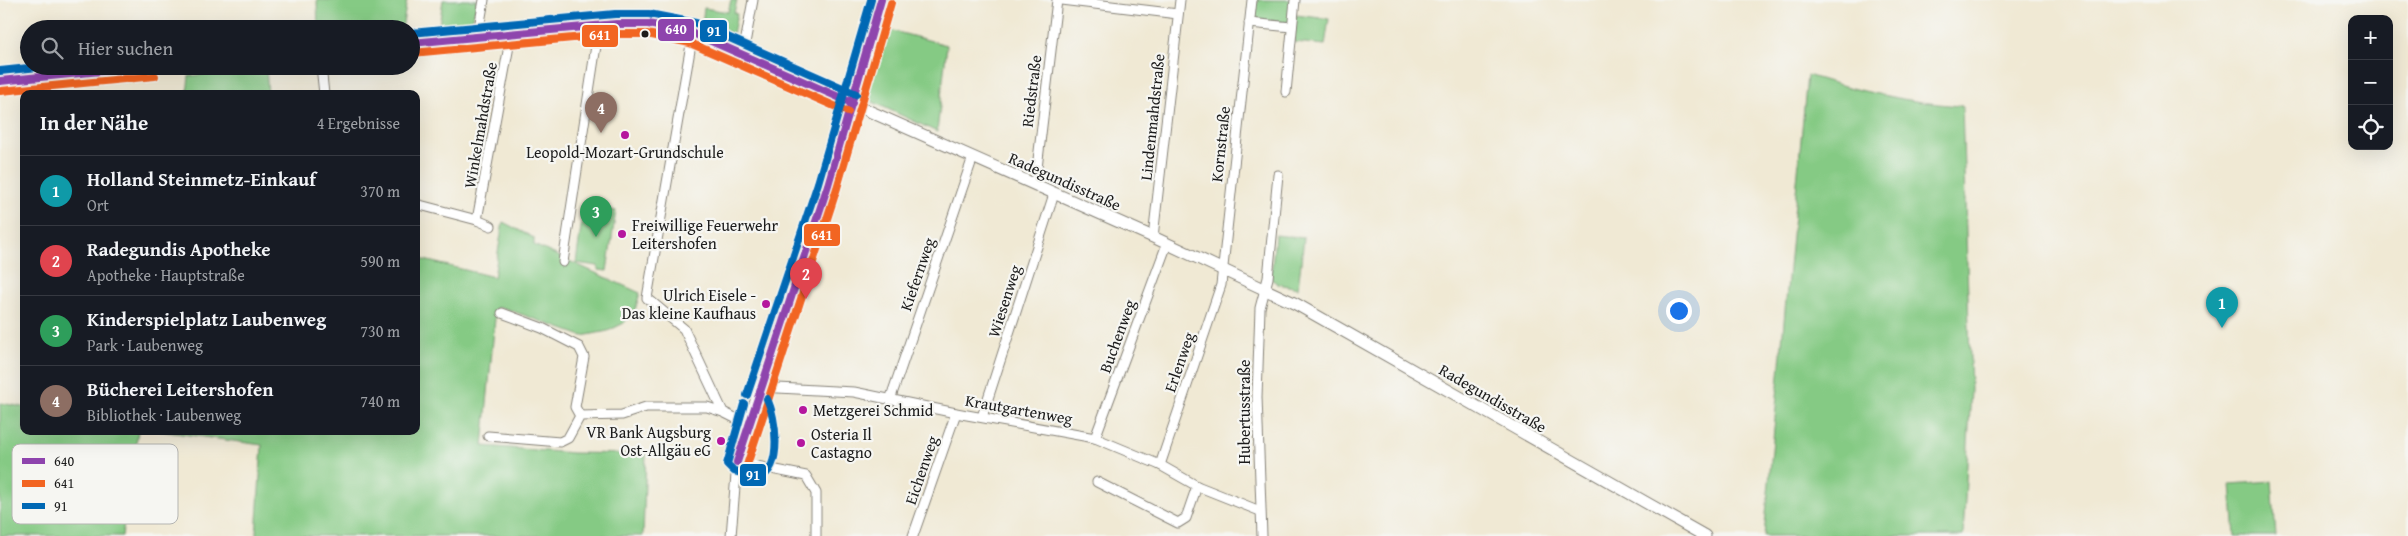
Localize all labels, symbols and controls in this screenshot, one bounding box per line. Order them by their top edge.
map controls [2348,15,2393,150]
button: + [2348,15,2393,60]
line badge: 640 [657,18,695,42]
text: 640 [665,19,687,39]
line badge: 91 [699,19,728,43]
search box [20,20,420,75]
text: 91 [707,21,721,41]
line badge: 641 [581,24,619,48]
text: 641 [589,25,611,45]
unlabelled marker [640,29,650,39]
icon: search [38,34,66,62]
text: Hier suchen [78,34,173,62]
street label: Lindenmahdstraße [1133,52,1171,182]
street label: Riedstraße [1015,53,1047,129]
street label: Winkelmahdstraße [457,60,503,190]
button: − [2348,60,2393,105]
pin: 4 [585,92,617,133]
street label: Kornstraße [1204,105,1236,183]
button: locate [2348,105,2393,150]
text: In der Nähe [40,107,148,138]
text: 4 Ergebnisse [317,111,400,135]
marker: Leopold-Mozart-Grundschule [619,129,631,141]
place label: Leopold-Mozart-Grundschule [526,140,724,164]
street label: Radegundisstraße [1005,145,1125,217]
text: Holland Steinmetz-Einkauf [87,165,316,193]
text: 1 [52,179,60,203]
text: 370 m [360,179,400,203]
text: Ort [87,193,109,217]
pin: 3 [580,196,612,237]
place label: Freiwillige Feuerwehr Leitershofen [632,213,778,255]
line badge: 641 [803,223,841,247]
text: 641 [811,225,833,245]
marker: Freiwillige Feuerwehr Leitershofen [616,228,628,240]
street label: Kiefernweg [893,234,941,314]
text: Radegundis Apotheke [87,235,271,263]
text: 2 [52,249,60,273]
text: 590 m [360,249,400,273]
pin: 2 [790,258,822,299]
street label: Wiesenweg [981,262,1027,340]
text: Apotheke · Hauptstraße [87,263,245,287]
place label: Ulrich Eisele - Das kleine Kaufhaus [622,283,757,325]
pin: 1 [2206,287,2238,328]
street label: Buchenweg [1093,296,1141,376]
marker: Ulrich Eisele - Das kleine Kaufhaus [760,298,772,310]
your location [1666,298,1692,324]
text: Kinderspielplatz Laubenweg [87,305,326,333]
text: 3 [52,319,60,343]
text: 730 m [360,319,400,343]
street label: Erlenweg [1158,329,1200,395]
text: Park · Laubenweg [87,333,203,357]
street label: Radegundisstraße [1435,357,1551,439]
street label: Hubertusstraße [1232,359,1256,465]
text: Bücherei Leitershofen [87,375,274,403]
street label: Krautgartenweg [963,388,1075,430]
text: 4 [52,389,60,413]
text: 740 m [360,389,400,413]
place label: Metzgerei Schmid [813,398,934,422]
text: Bibliothek · Laubenweg [87,403,241,427]
marker: Metzgerei Schmid [797,404,809,416]
place label: VR Bank Augsburg Ost-Allgäu eG [586,420,712,462]
place label: Osteria Il Castagno [811,422,872,464]
street label: Eichenweg [898,432,944,508]
marker: VR Bank Augsburg Ost-Allgäu eG [715,435,727,447]
marker: Osteria Il Castagno [795,437,807,449]
legend [12,444,178,524]
text: 640 [54,451,74,471]
line badge: 91 [739,463,767,487]
text: 91 [746,465,760,485]
text: 641 [54,473,74,493]
text: 91 [54,496,67,516]

